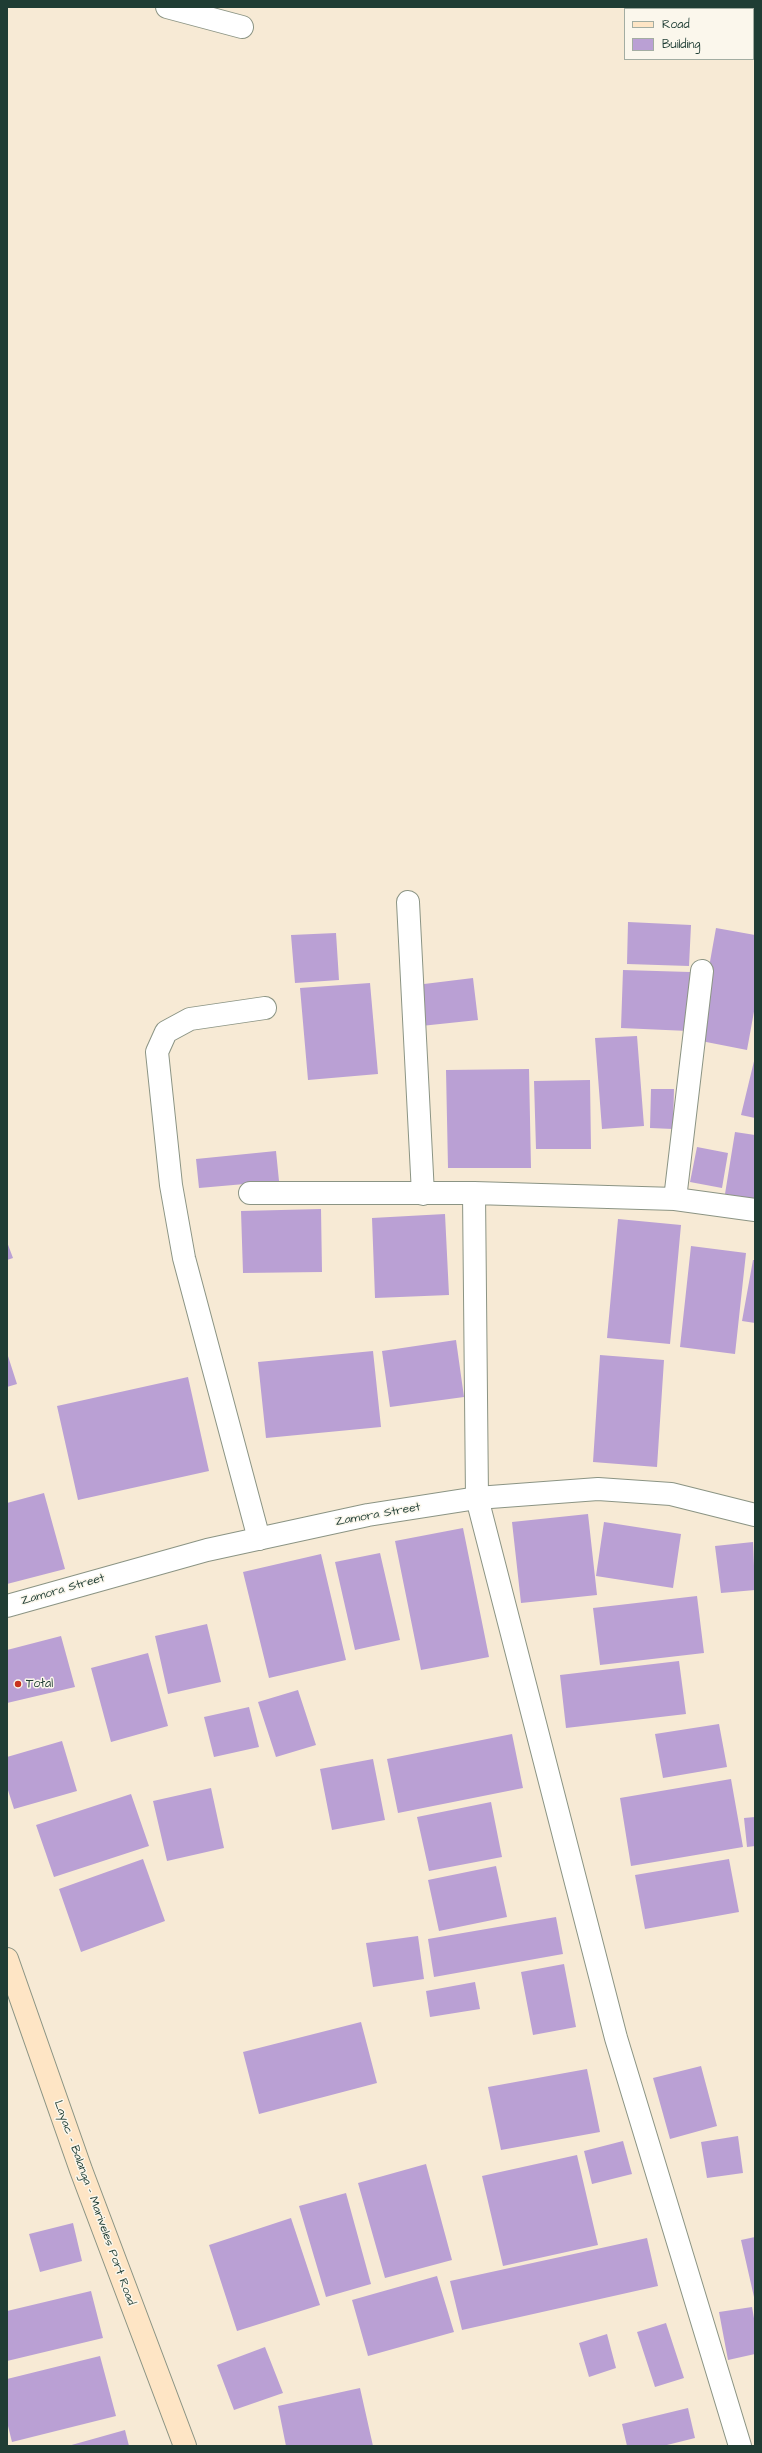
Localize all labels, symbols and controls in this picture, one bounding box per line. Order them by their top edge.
legend [624,8,754,60]
text: Road [662,16,690,33]
text: Building [662,36,700,53]
street label: Zamora Street [334,1500,422,1530]
street label: Zamora Street [20,1571,106,1609]
place label: Total [26,1677,53,1691]
marker: Total [13,1679,23,1689]
street label: Layac – Balanga – Mariveles Port Road [50,2099,138,2307]

